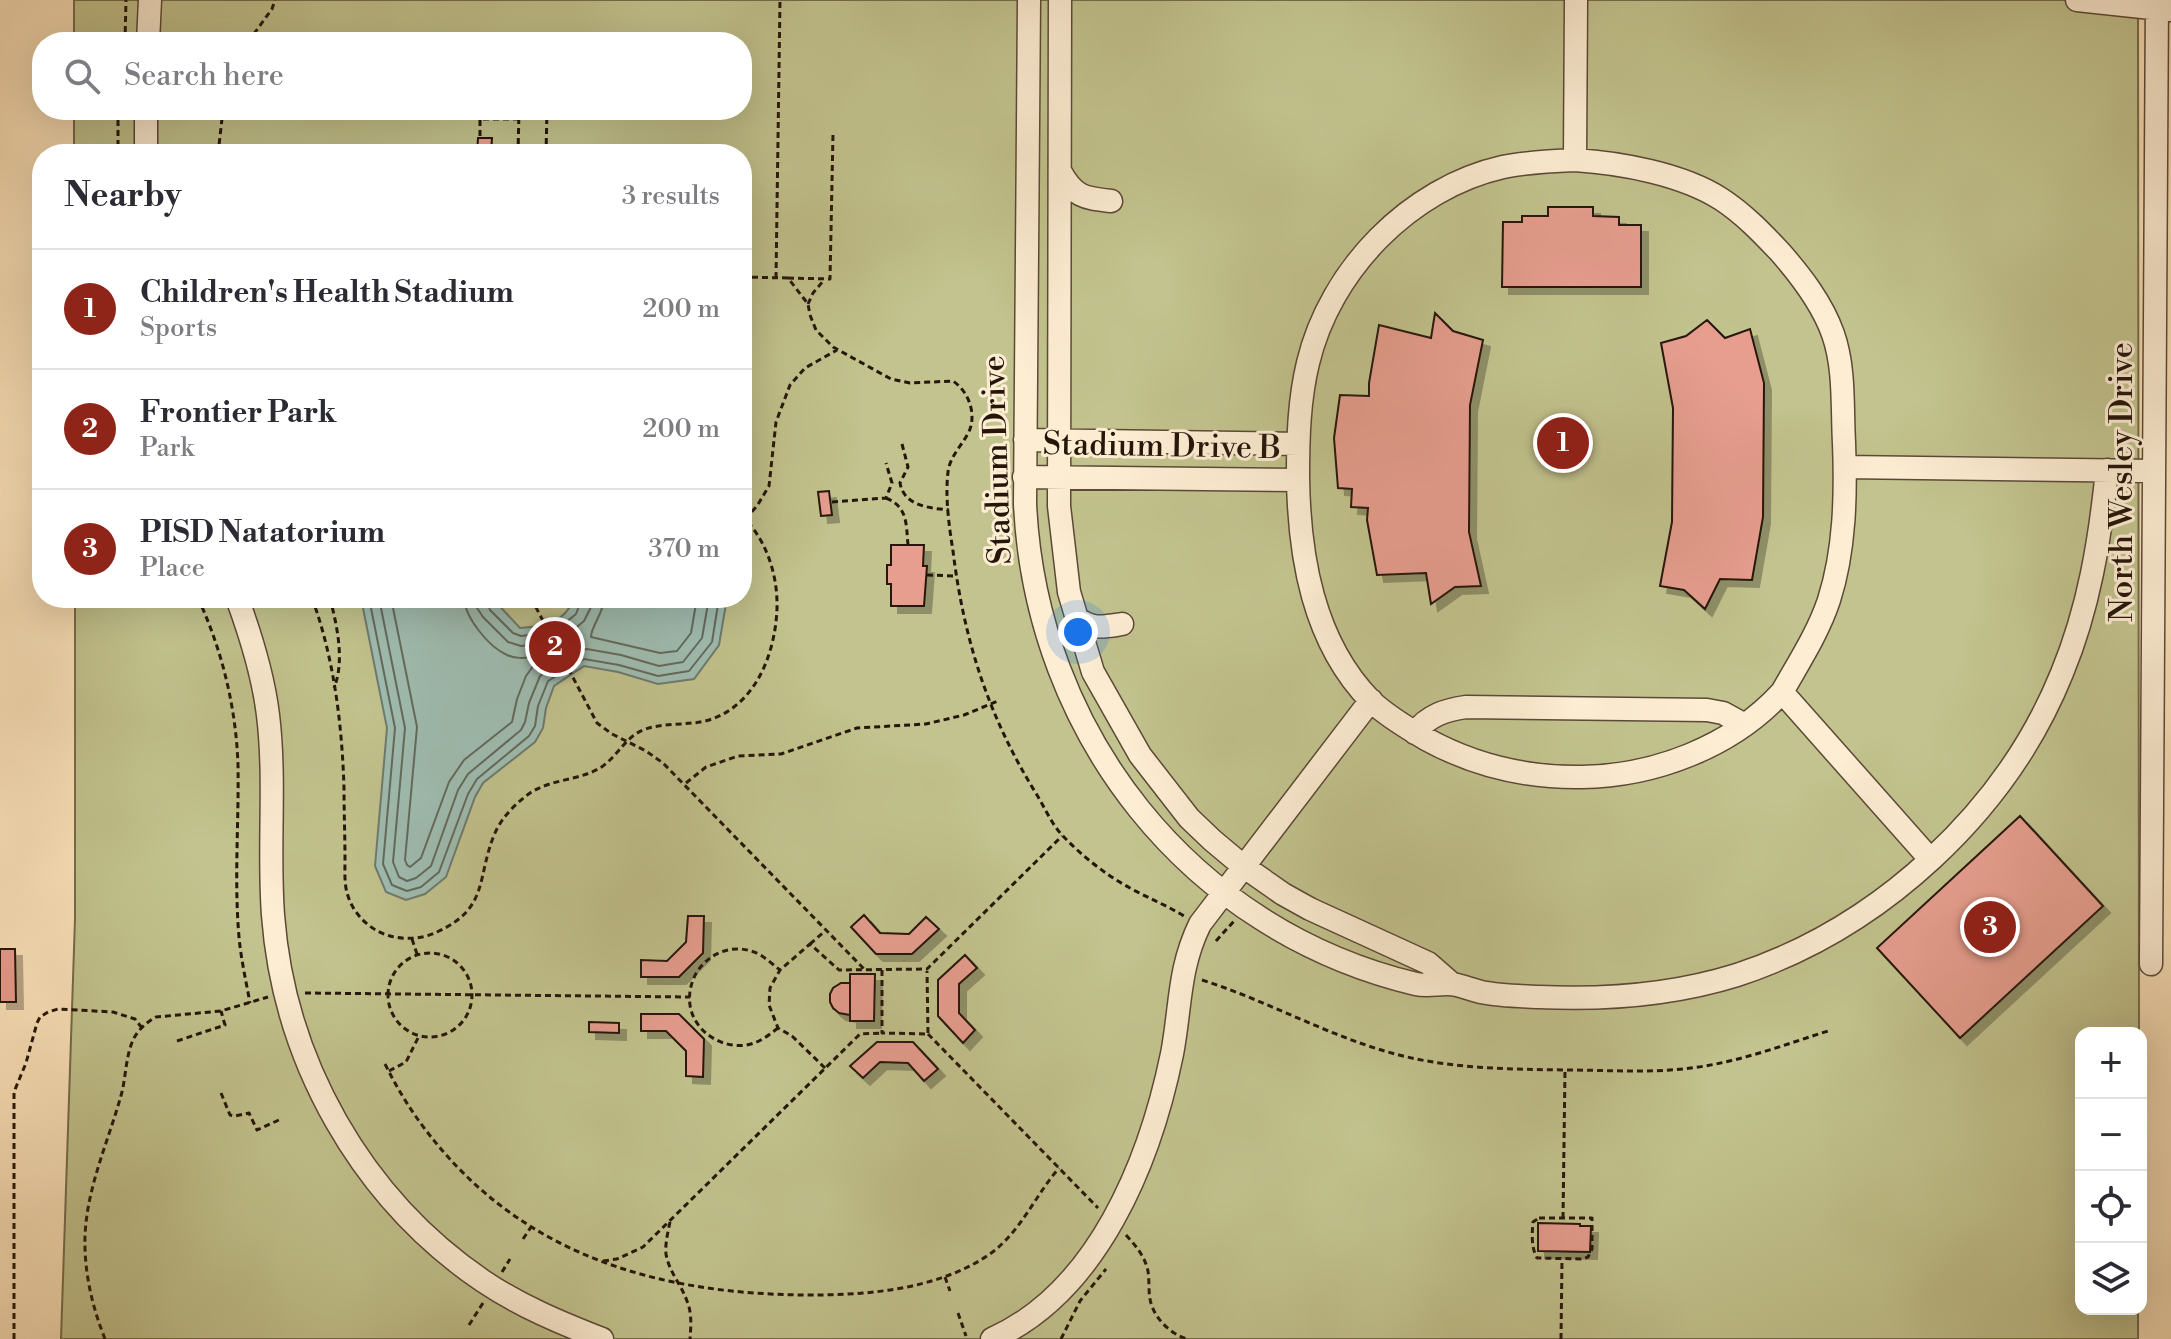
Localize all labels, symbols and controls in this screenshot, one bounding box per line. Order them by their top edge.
search box [32,32,752,120]
icon: search [60,54,104,98]
text: Search here [124,57,284,95]
text: Nearby [64,175,182,217]
text: 3 results [622,180,720,212]
text: Children's Health Stadium [140,274,514,312]
text: 1 [84,293,96,325]
text: 200 m [643,293,720,325]
text: Sports [140,312,217,344]
street label: North Wesley Drive [2102,342,2142,622]
street label: Stadium Drive [973,355,1021,565]
text: Frontier Park [140,394,336,432]
text: 2 [82,413,98,445]
text: 200 m [643,413,720,445]
pin: 1 [1537,413,1589,473]
street label: Stadium Drive B [1042,424,1282,468]
text: Park [140,432,194,464]
text: PISD Natatorium [140,514,385,552]
text: 3 [82,533,98,565]
text: 370 m [648,533,720,565]
text: Place [140,552,205,584]
your location [1058,612,1098,652]
pin: 2 [529,617,581,677]
pin: 3 [1964,897,2016,957]
map controls [2075,1027,2147,1315]
button: + [2075,1027,2147,1099]
button: − [2075,1099,2147,1171]
button: locate [2075,1171,2147,1243]
button: layers [2075,1243,2147,1315]

